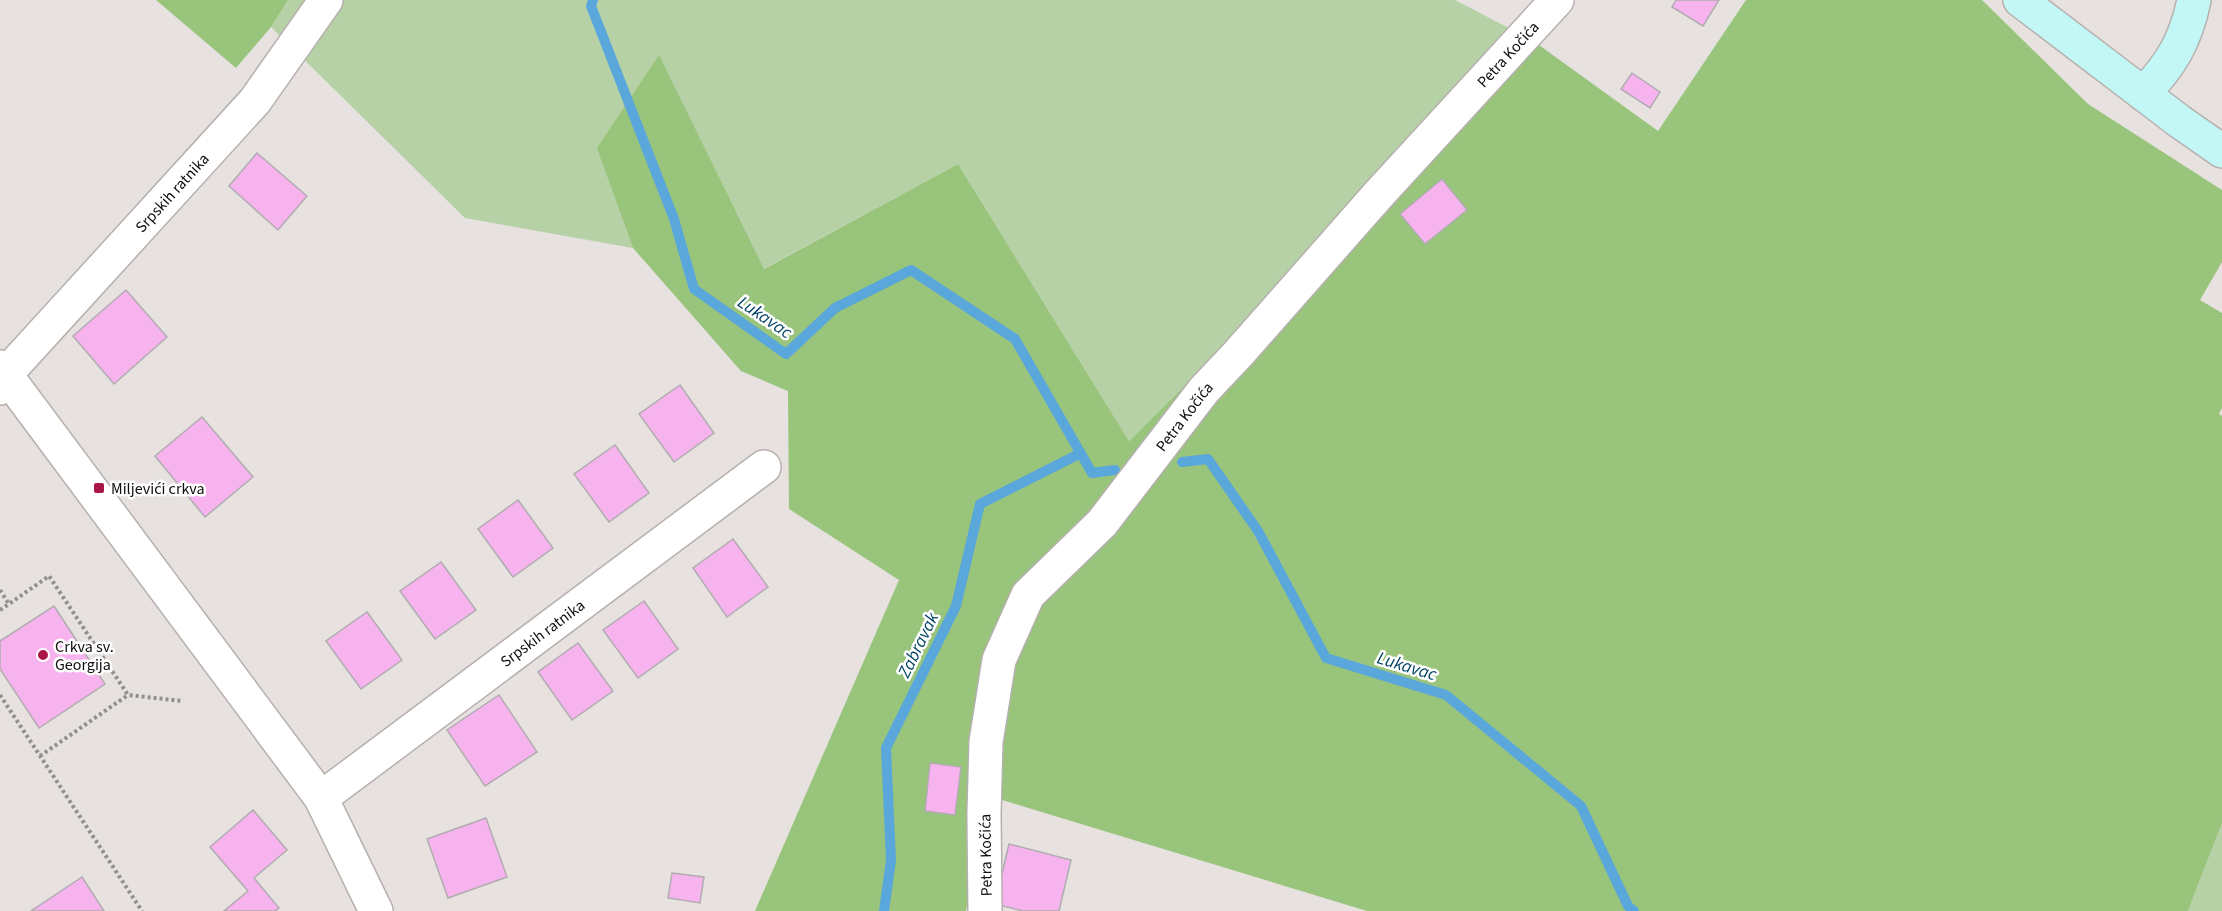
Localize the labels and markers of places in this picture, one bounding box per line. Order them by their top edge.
place label: Miljevići crkva [111,478,205,500]
marker: Miljevići crkva [92,481,106,495]
place label: Crkva sv. Georgija [55,636,114,676]
marker: Crkva sv. Georgija [36,648,50,662]

